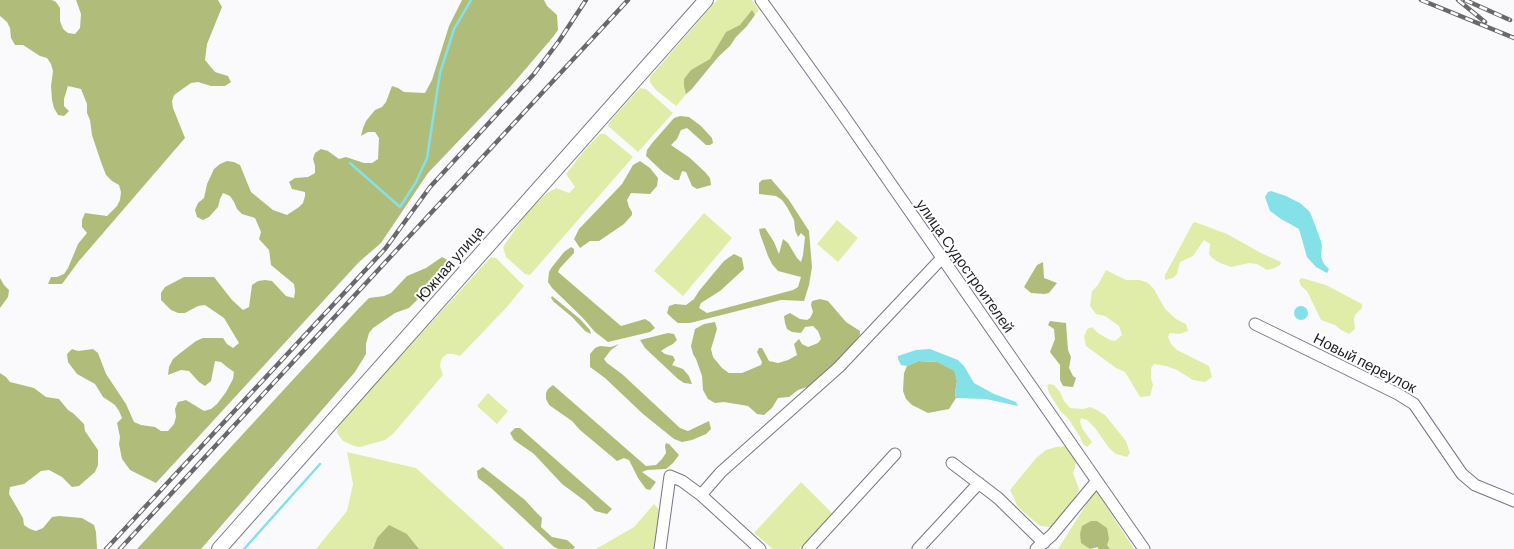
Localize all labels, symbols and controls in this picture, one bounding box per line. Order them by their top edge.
street label: улица Судостроителей [912,196,1018,336]
street label: Южная улица [412,223,488,305]
street label: Новый переулок [1310,329,1420,397]

